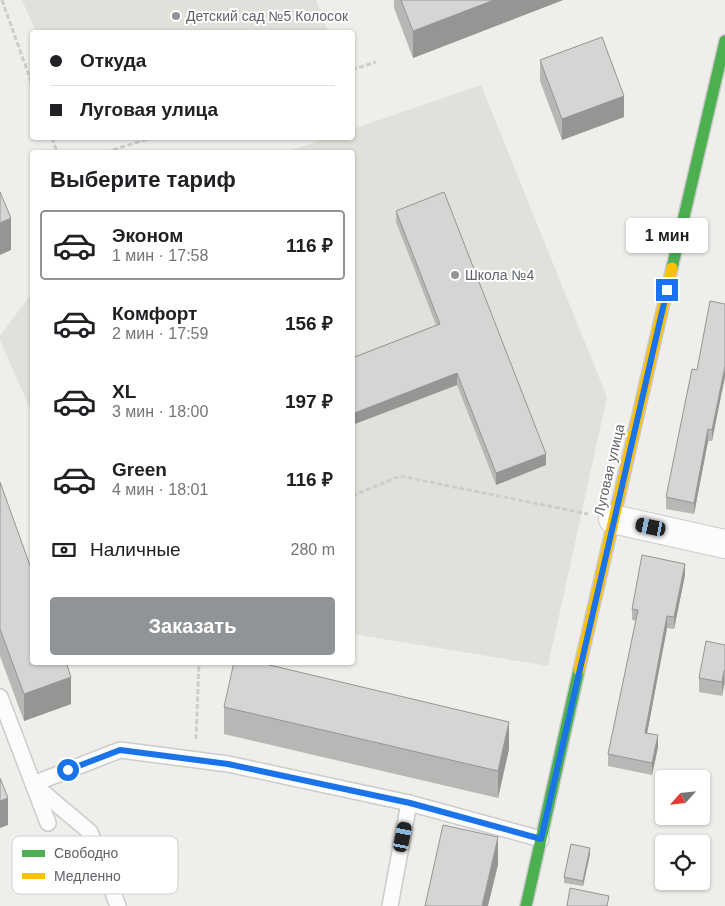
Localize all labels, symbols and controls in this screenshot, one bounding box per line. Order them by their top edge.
place label: Детский сад №5 Колосок [186,8,349,24]
marker: Детский сад №5 Колосок [170,10,182,22]
text: Откуда [80,50,146,71]
text: Луговая улица [80,99,218,120]
text: Выберите тариф [50,167,236,192]
callout: 1 мин [626,218,708,252]
icon: car [52,223,97,268]
text: Эконом [112,225,183,246]
text: 1 мин [645,227,689,244]
text: 116 ₽ [286,235,333,256]
text: 1 мин · 17:58 [112,247,208,264]
place label: Школа №4 [465,267,534,283]
marker: Школа №4 [449,269,461,281]
route end [656,279,678,301]
icon: car [52,301,97,346]
text: Комфорт [112,303,197,324]
text: 156 ₽ [285,313,333,334]
text: 2 мин · 17:59 [112,325,208,342]
icon: car [52,379,97,424]
text: XL [112,381,136,402]
text: 197 ₽ [285,391,333,412]
text: 3 мин · 18:00 [112,403,208,420]
street label: Луговая улица [591,422,627,518]
icon: car [52,457,97,502]
text: Green [112,459,167,480]
text: 116 ₽ [286,469,333,490]
text: 4 мин · 18:01 [112,481,208,498]
car [634,517,667,537]
icon: cash [50,536,78,564]
text: Наличные [90,539,181,560]
text: 280 m [291,541,335,558]
button: Заказать [50,597,335,655]
route start [57,759,79,781]
north arrow [655,770,710,825]
map controls [655,770,710,890]
car [392,821,413,853]
button: locate [655,835,710,890]
legend [12,836,178,894]
text: Свободно [54,845,119,861]
text: Медленно [54,868,121,884]

